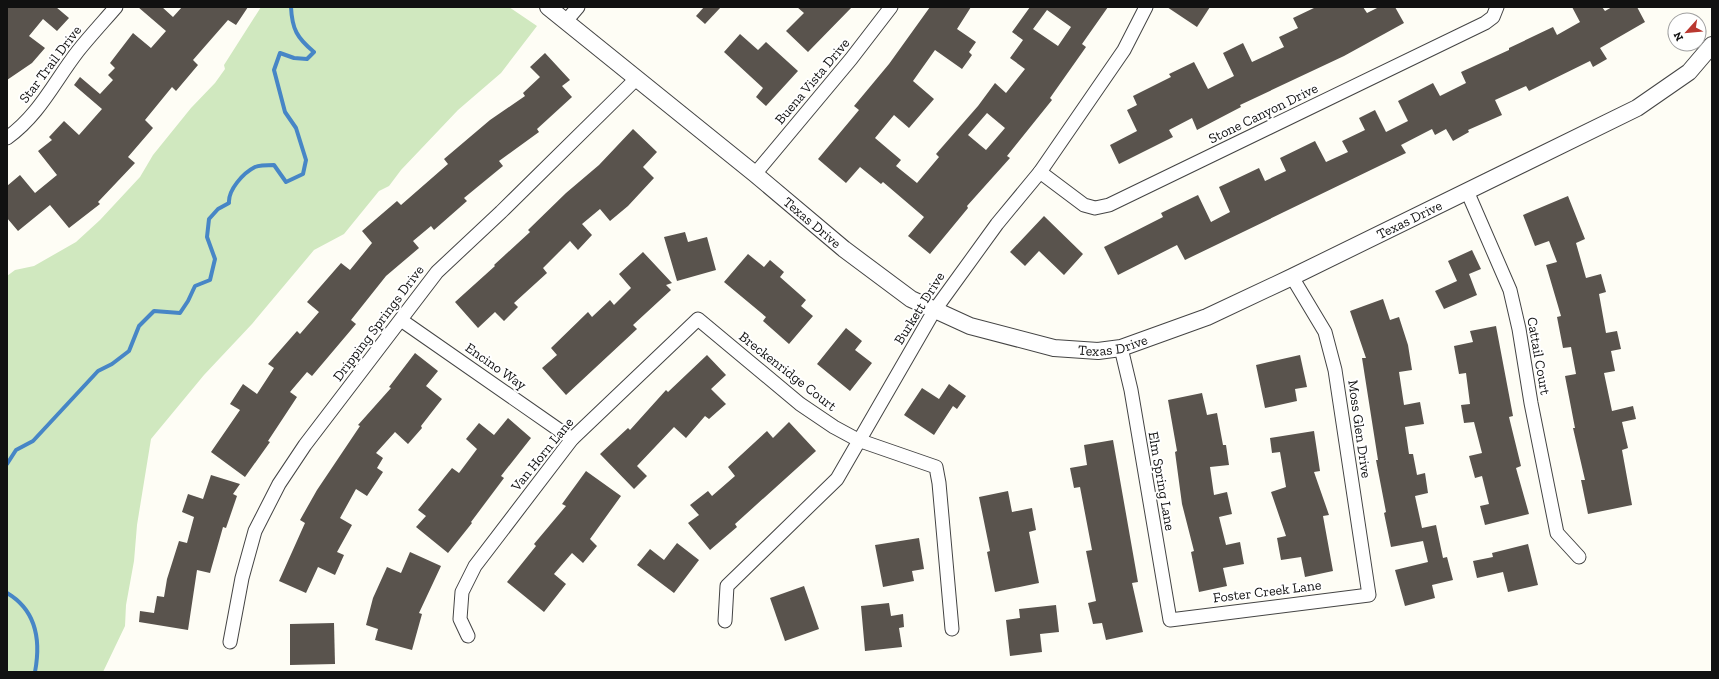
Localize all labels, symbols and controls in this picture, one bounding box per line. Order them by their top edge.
north arrow [1667,12,1707,52]
street label: Star Trail Drive [16,22,85,107]
text: N [1671,29,1686,43]
street label: Buena Vista Drive [771,34,854,128]
street label: Stone Canyon Drive [1206,79,1321,147]
street label: Texas Drive [780,194,845,252]
street label: Texas Drive [1374,197,1445,243]
street label: Dripping Springs Drive [329,262,428,385]
street label: Burkett Drive [890,269,949,348]
street label: Cattail Court [1523,316,1554,397]
street label: Breckenridge Court [736,328,840,415]
street label: Texas Drive [1077,331,1150,360]
street label: Encino Way [462,339,530,394]
street label: Moss Glen Drive [1344,379,1375,480]
street label: Van Horn Lane [507,414,577,495]
street label: Elm Spring Lane [1144,430,1179,532]
street label: Foster Creek Lane [1212,576,1323,607]

